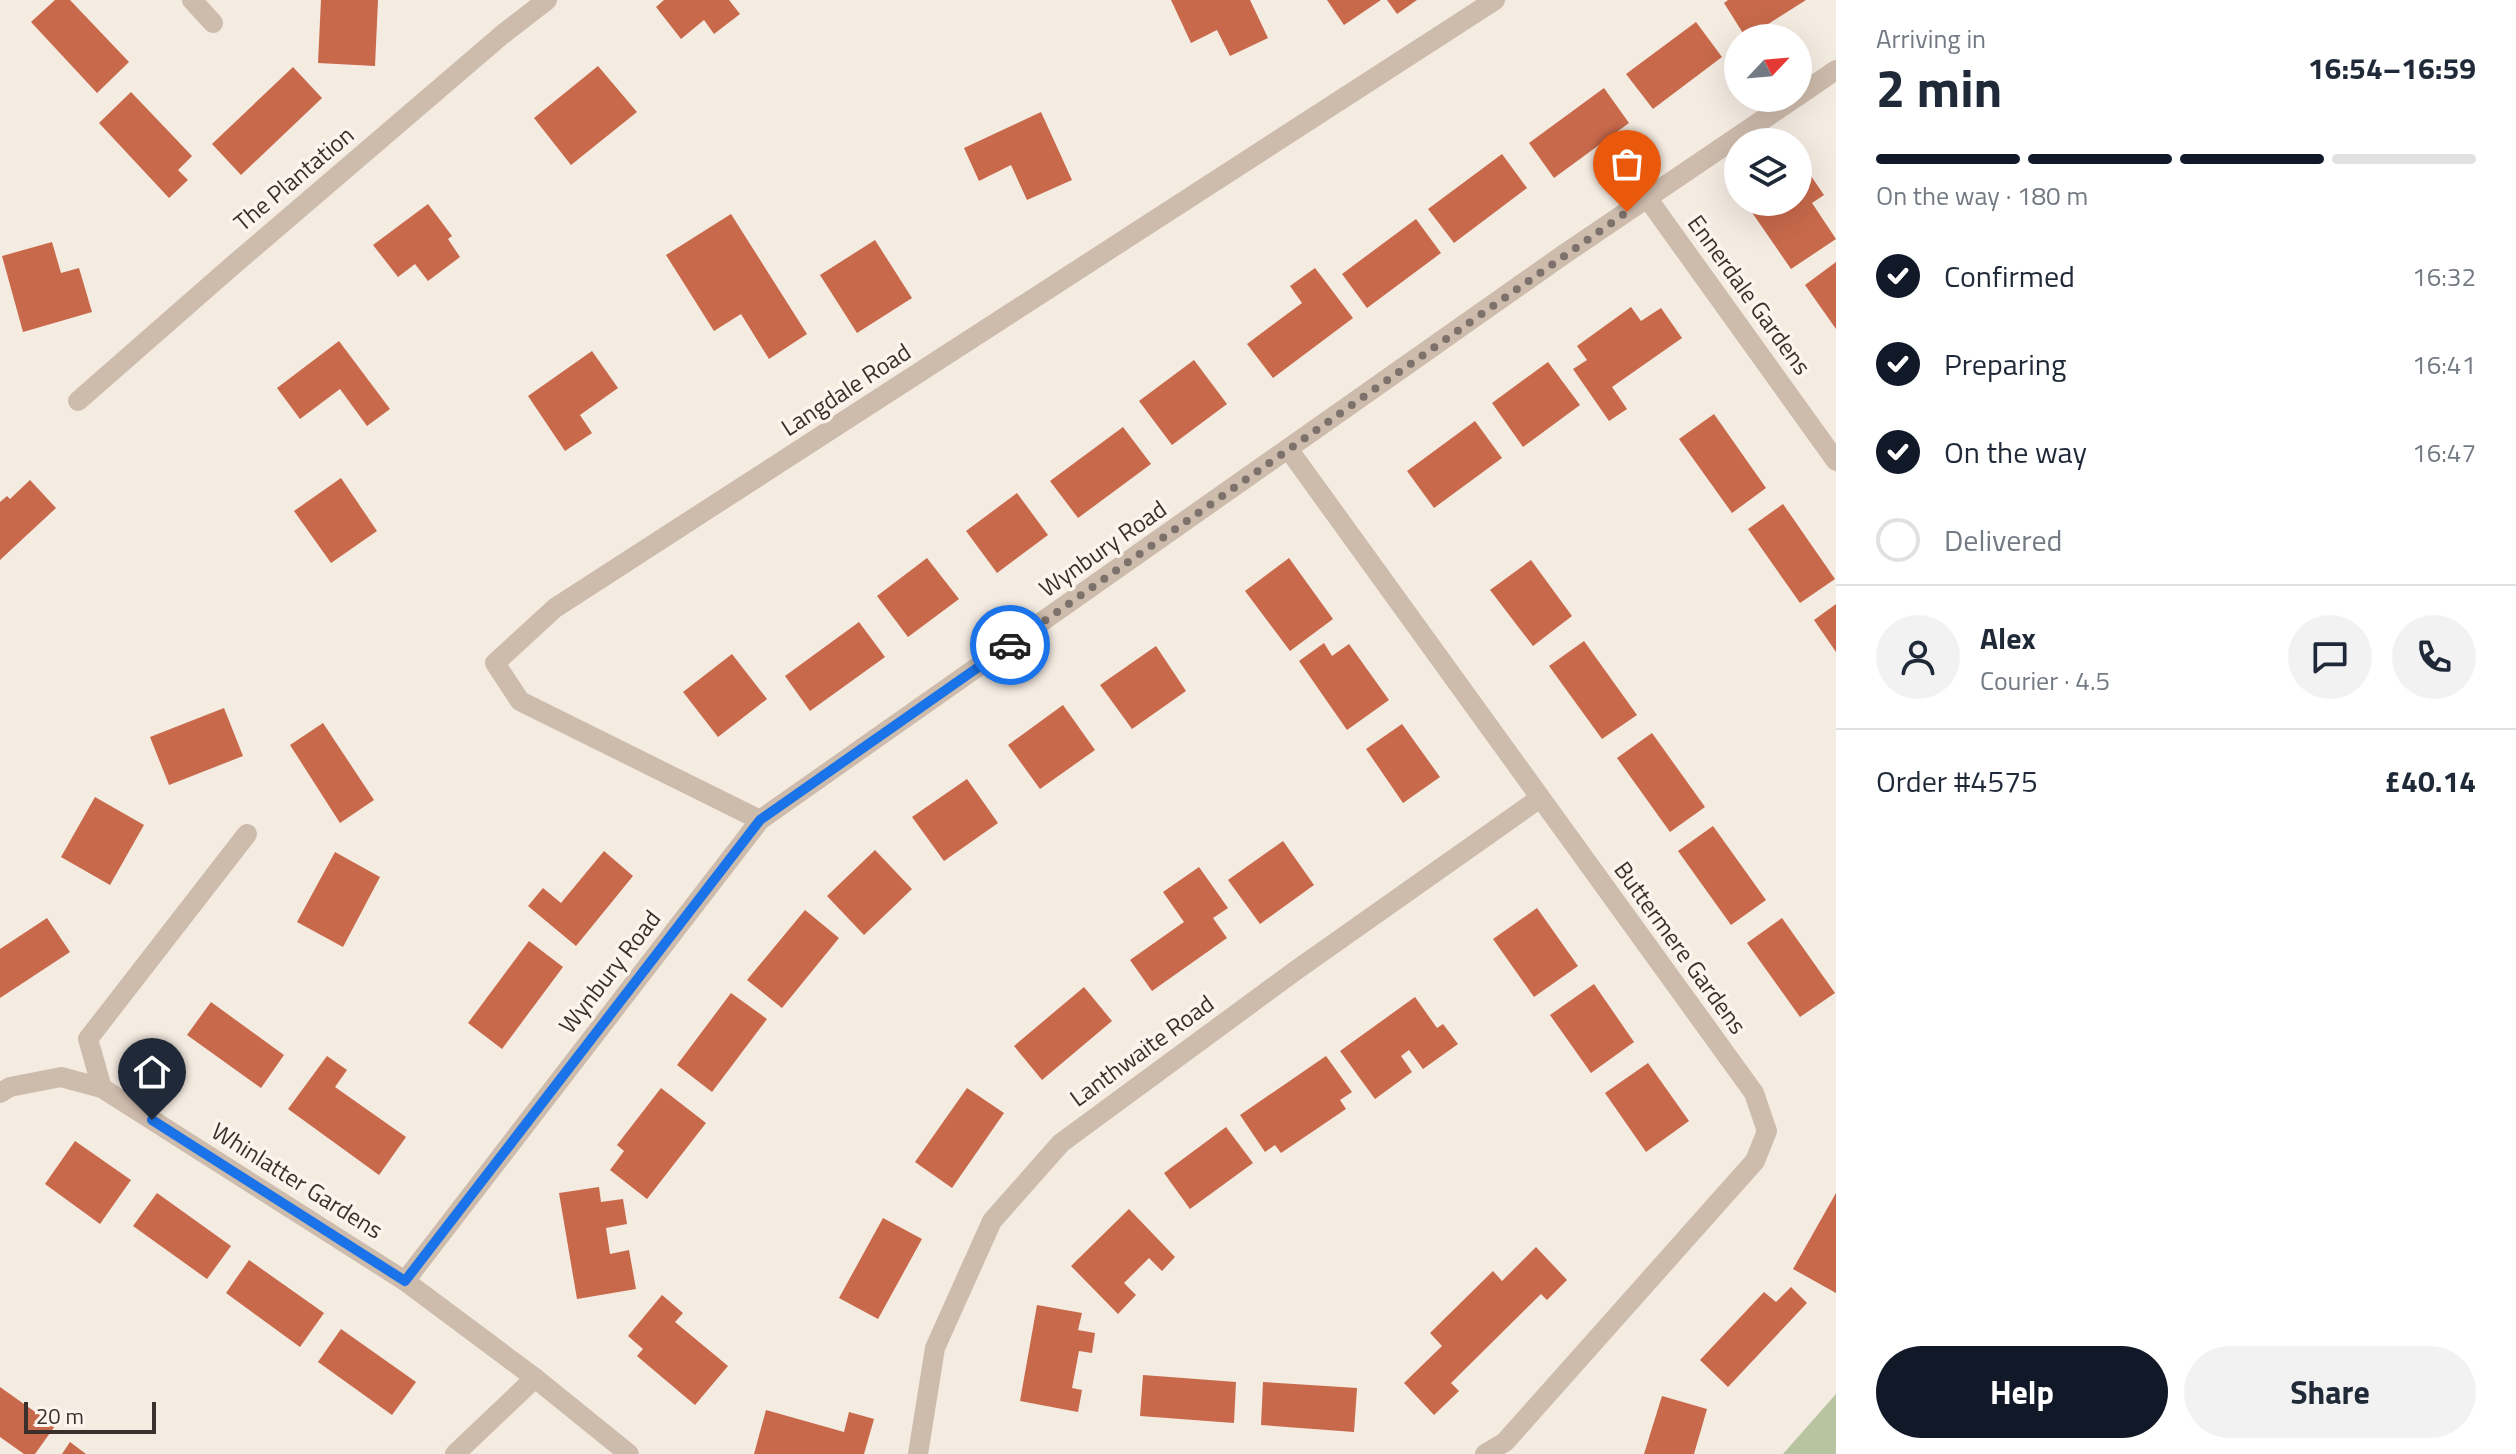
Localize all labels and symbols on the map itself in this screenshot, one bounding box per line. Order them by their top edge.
north arrow [1724,24,1812,112]
street label: The Plantation [225,117,361,239]
pin [1593,130,1661,212]
street label: Ennerdale Gardens [1679,207,1820,382]
street label: Langdale Road [773,334,917,445]
street label: Wynbury Road [1031,491,1173,605]
courier [970,605,1050,685]
street label: Buttermere Gardens [1606,853,1756,1041]
street label: Wynbury Road [549,902,669,1041]
street label: Lanthwaite Road [1062,985,1221,1115]
pin [118,1038,186,1120]
street label: Whinlatter Gardens [205,1113,390,1247]
scale bar [24,1398,156,1434]

